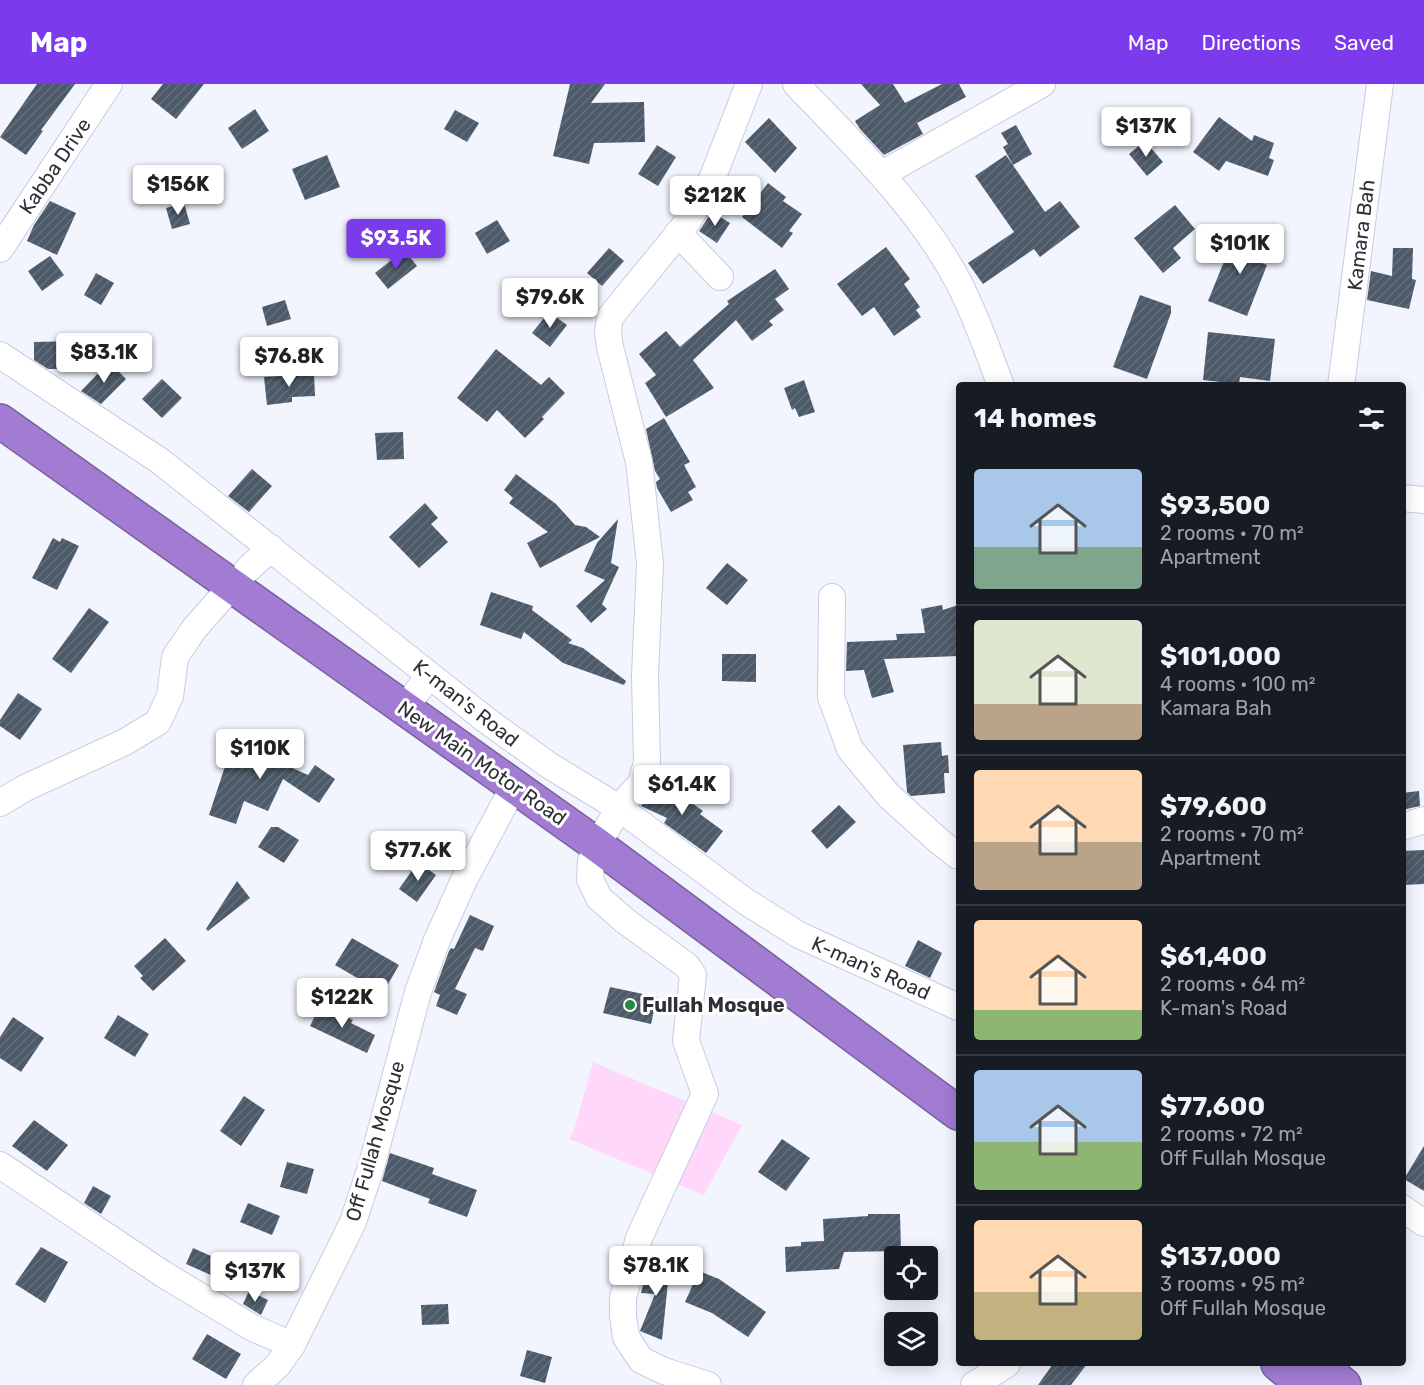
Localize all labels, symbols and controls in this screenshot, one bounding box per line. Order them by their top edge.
text: Map [30,26,87,59]
text: Map [1128,30,1169,55]
text: Directions [1202,30,1301,55]
text: Saved [1334,30,1394,55]
pin: $137K [1104,107,1188,158]
street label: Kabba Drive [14,113,96,219]
text: $137K [1115,114,1177,138]
pin: $156K [136,165,220,216]
text: $156K [147,172,209,196]
pin: $212K [673,176,757,227]
street label: Kamara Bah [1342,178,1380,292]
text: $212K [684,183,746,207]
pin: $93.5K [347,219,445,270]
pin: $101K [1198,224,1282,275]
text: $93.5K [360,226,432,250]
text: $101K [1210,231,1270,255]
pin: $79.6K [501,278,599,329]
text: $79.6K [516,285,584,309]
pin: $83.1K [55,333,153,384]
pin: $76.8K [240,337,338,388]
text: $83.1K [70,340,138,364]
text: $76.8K [254,344,324,368]
icon: filters [1355,402,1388,435]
text: 14 homes [974,403,1097,434]
text: $93,500 [1160,490,1270,521]
icon: home [1022,493,1094,565]
text: 2 rooms · 70 m² [1160,521,1304,545]
text: Apartment [1160,545,1261,569]
text: $101,000 [1160,641,1281,672]
icon: home [1022,644,1094,716]
street label: K-man's Road [408,654,524,752]
text: 4 rooms · 100 m² [1160,672,1316,696]
street label: New Main Motor Road [393,696,571,830]
text: Kamara Bah [1160,696,1272,720]
pin: $110K [218,729,302,780]
text: $110K [230,736,290,760]
pin: $61.4K [633,765,731,816]
text: $61.4K [648,772,716,796]
text: $79,600 [1160,791,1267,822]
icon: home [1022,794,1094,866]
text: 2 rooms · 70 m² [1160,822,1304,846]
pin: $77.6K [369,831,467,882]
text: $77.6K [385,838,452,862]
text: Apartment [1160,846,1261,870]
street label: K-man's Road [808,931,934,1005]
text: $61,400 [1160,941,1267,972]
icon: home [1022,944,1094,1016]
text: 2 rooms · 64 m² [1160,972,1305,996]
pin: $122K [300,978,384,1029]
text: $122K [311,985,373,1009]
place label: Fullah Mosque [642,993,785,1017]
text: K-man's Road [1160,996,1287,1020]
marker: Fullah Mosque [623,998,637,1012]
street label: Off Fullah Mosque [341,1058,409,1224]
text: $77,600 [1160,1091,1265,1122]
icon: home [1022,1094,1094,1166]
text: 2 rooms · 72 m² [1160,1122,1303,1146]
text: Off Fullah Mosque [1160,1146,1326,1170]
text: $137,000 [1160,1241,1281,1272]
icon: home [1022,1244,1094,1316]
pin: $78.1K [607,1246,705,1297]
map controls [884,1246,938,1366]
button: locate [884,1246,938,1300]
pin: $137K [213,1252,297,1303]
text: $78.1K [623,1253,689,1277]
text: $137K [224,1259,286,1283]
text: 3 rooms · 95 m² [1160,1272,1305,1296]
text: Off Fullah Mosque [1160,1296,1326,1320]
button: layers [884,1312,938,1366]

